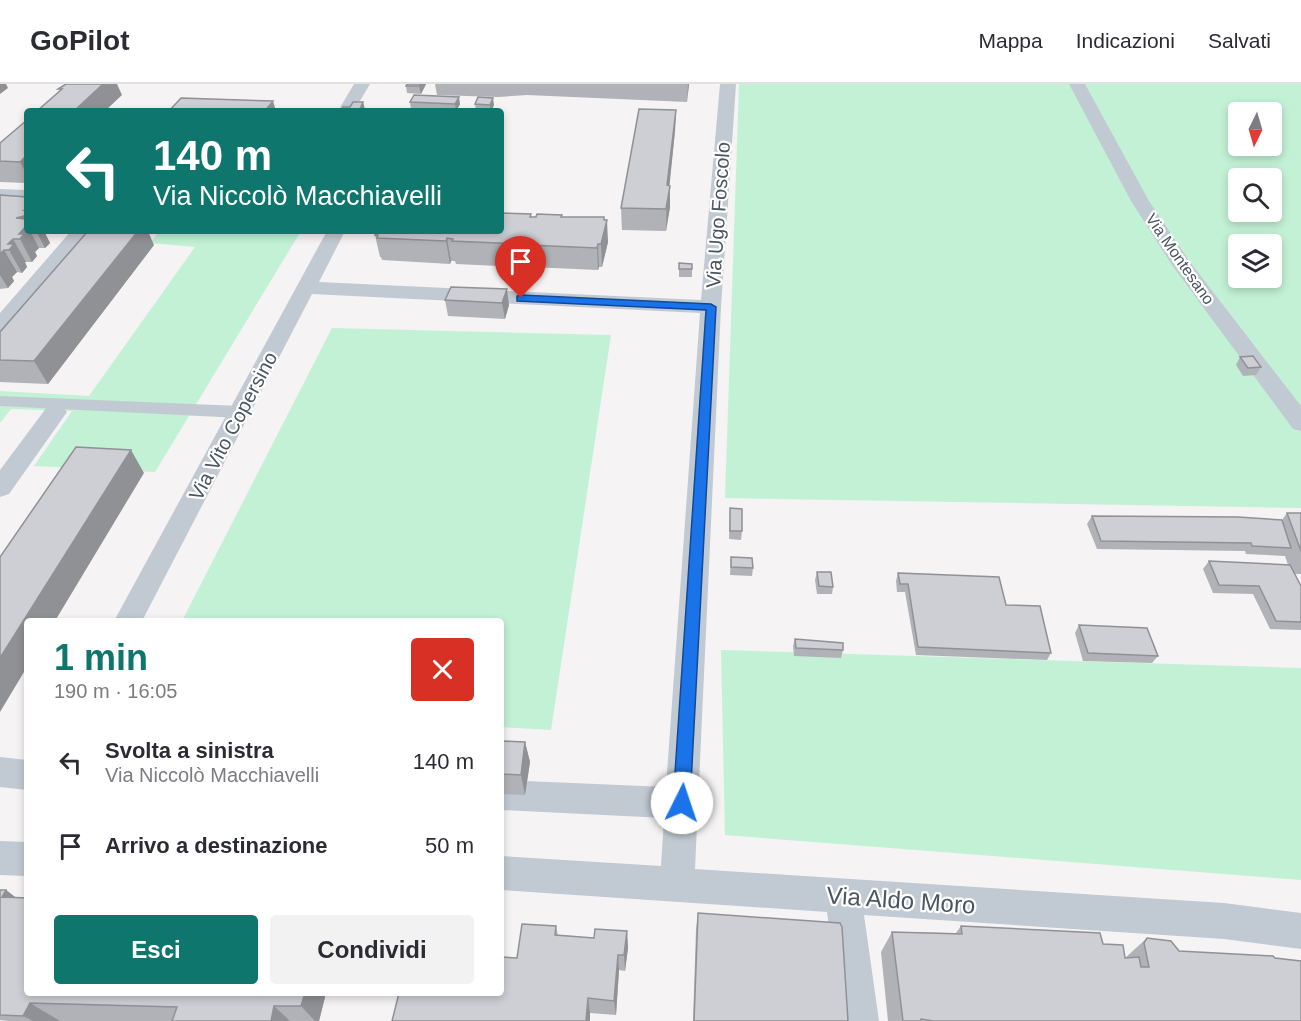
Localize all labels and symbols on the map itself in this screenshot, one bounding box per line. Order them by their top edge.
north arrow [1228,102,1282,156]
street label: Via Ugo Foscolo [702,141,734,289]
street label: Via Montesano [1143,211,1218,308]
pin [495,236,546,298]
street label: Via Vito Copersino [185,348,281,504]
position arrow [650,771,714,835]
street label: Via Aldo Moro [826,881,976,919]

